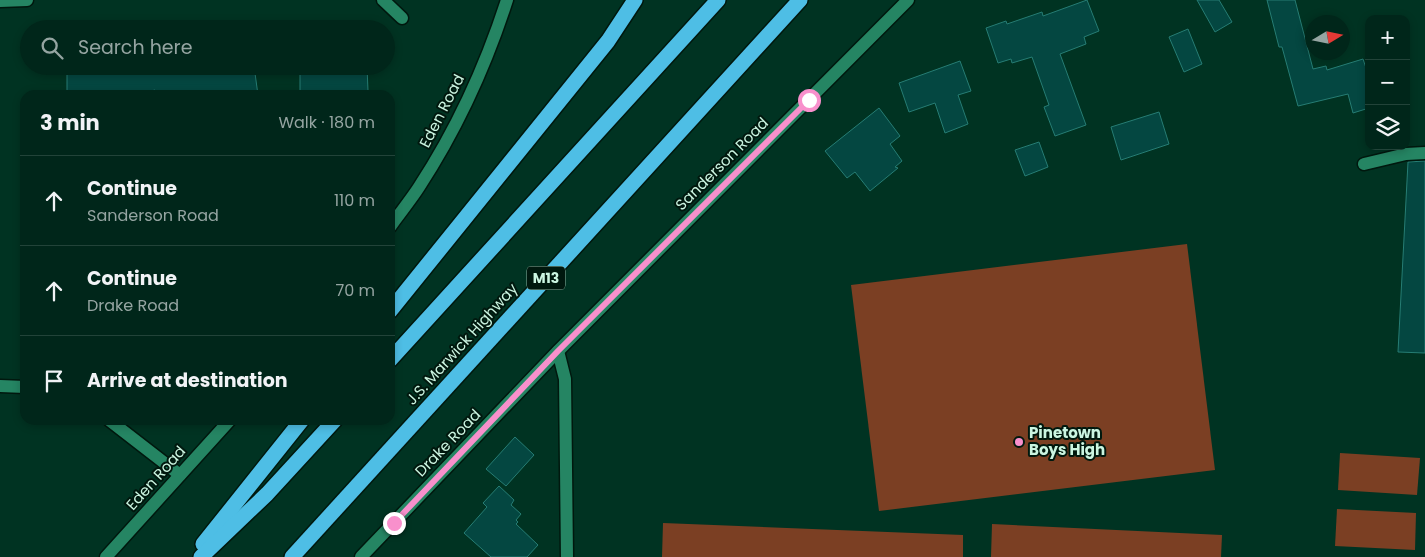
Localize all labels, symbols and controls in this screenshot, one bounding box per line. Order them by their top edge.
north arrow [1305,15,1350,60]
map controls [1365,15,1410,150]
button: + [1365,15,1410,60]
search box [20,20,395,75]
icon: search [38,34,66,62]
text: Search here [78,34,192,61]
button: − [1365,60,1410,105]
street label: Eden Road [414,70,469,151]
route start [798,89,821,112]
button: layers [1365,105,1410,150]
text: 3 min [40,108,100,137]
text: Walk · 180 m [278,111,375,134]
street label: Sanderson Road [671,113,773,215]
text: Continue [87,175,177,202]
icon: ahead [40,187,68,215]
text: 110 m [334,189,375,212]
text: Sanderson Road [87,204,219,227]
text: Continue [87,265,177,292]
road number: M13 [527,266,565,290]
icon: ahead [40,277,68,305]
street label: J.S. Marwick Highway [401,278,522,409]
text: 70 m [335,279,375,302]
text: Drake Road [87,294,179,317]
icon: arrive [40,367,68,395]
text: Arrive at destination [87,367,288,394]
street label: Drake Road [410,404,485,481]
place label: Pinetown Boys High [1029,422,1105,460]
marker: Pinetown Boys High [1013,436,1025,448]
street label: Eden Road [121,441,190,514]
route end [383,512,406,535]

